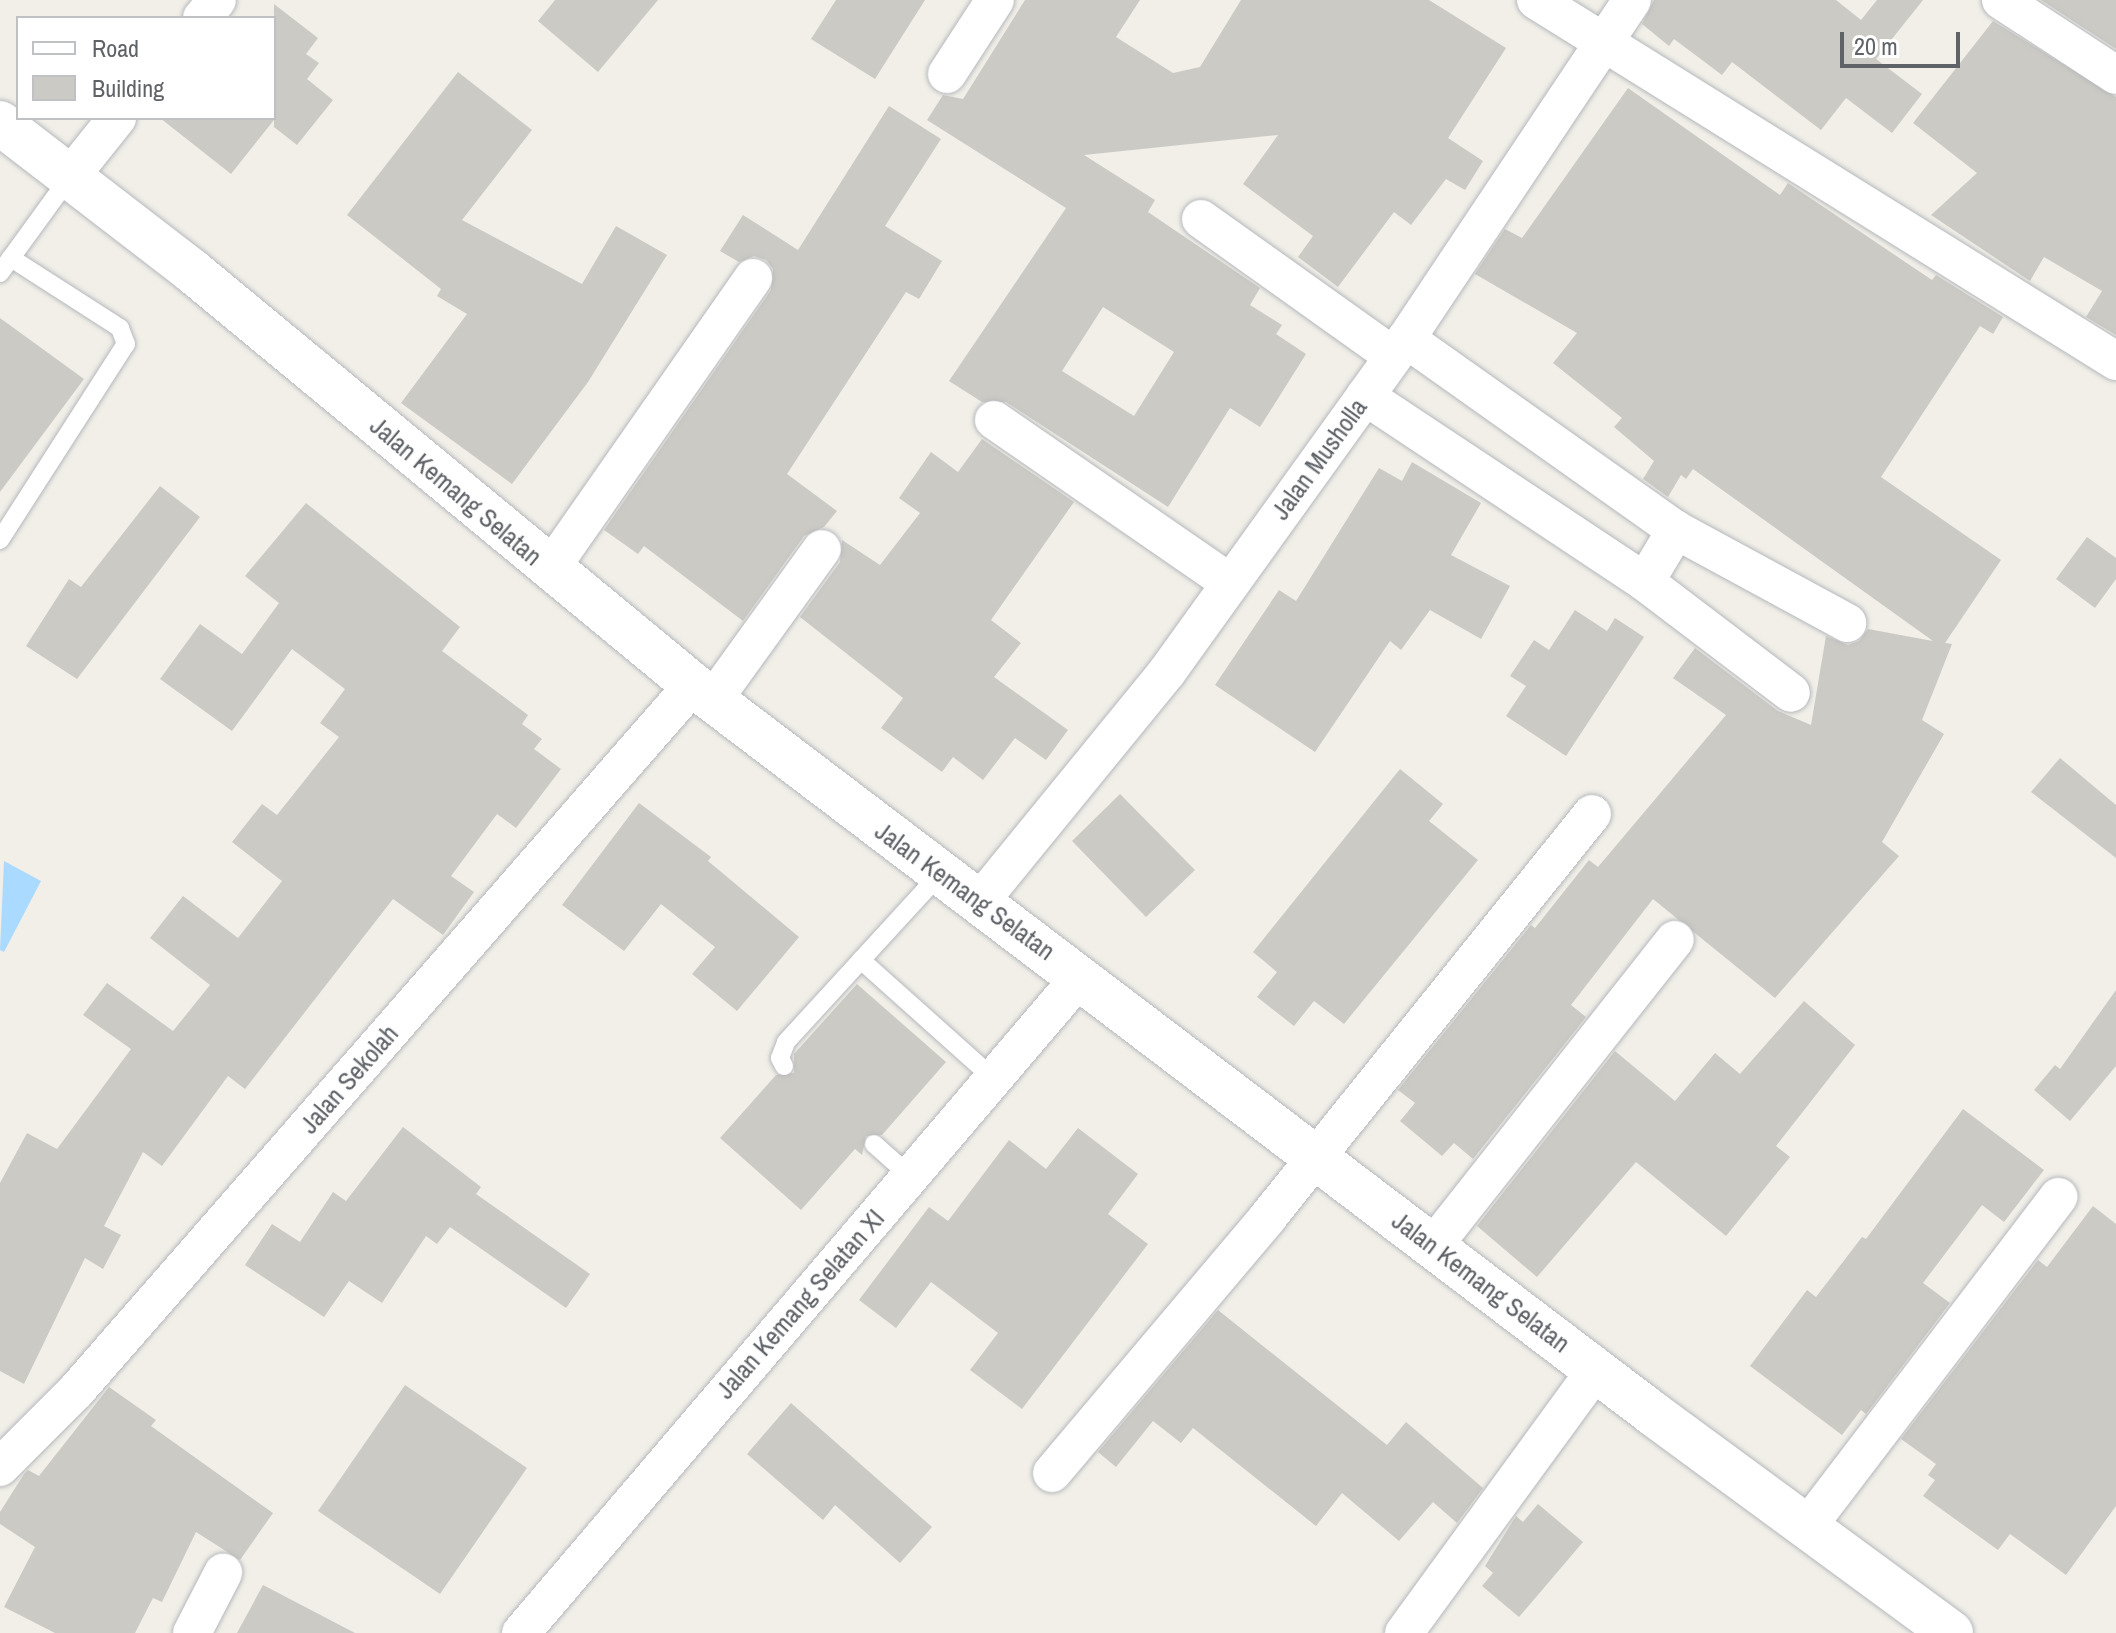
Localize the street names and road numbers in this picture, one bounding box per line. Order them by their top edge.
street label: Jalan Musholla [1265,392,1373,526]
street label: Jalan Kemang Selatan [364,410,548,572]
street label: Jalan Kemang Selatan [869,815,1061,967]
street label: Jalan Sekolah [293,1018,405,1140]
street label: Jalan Kemang Selatan XI [709,1203,891,1405]
street label: Jalan Kemang Selatan [1386,1205,1576,1359]

